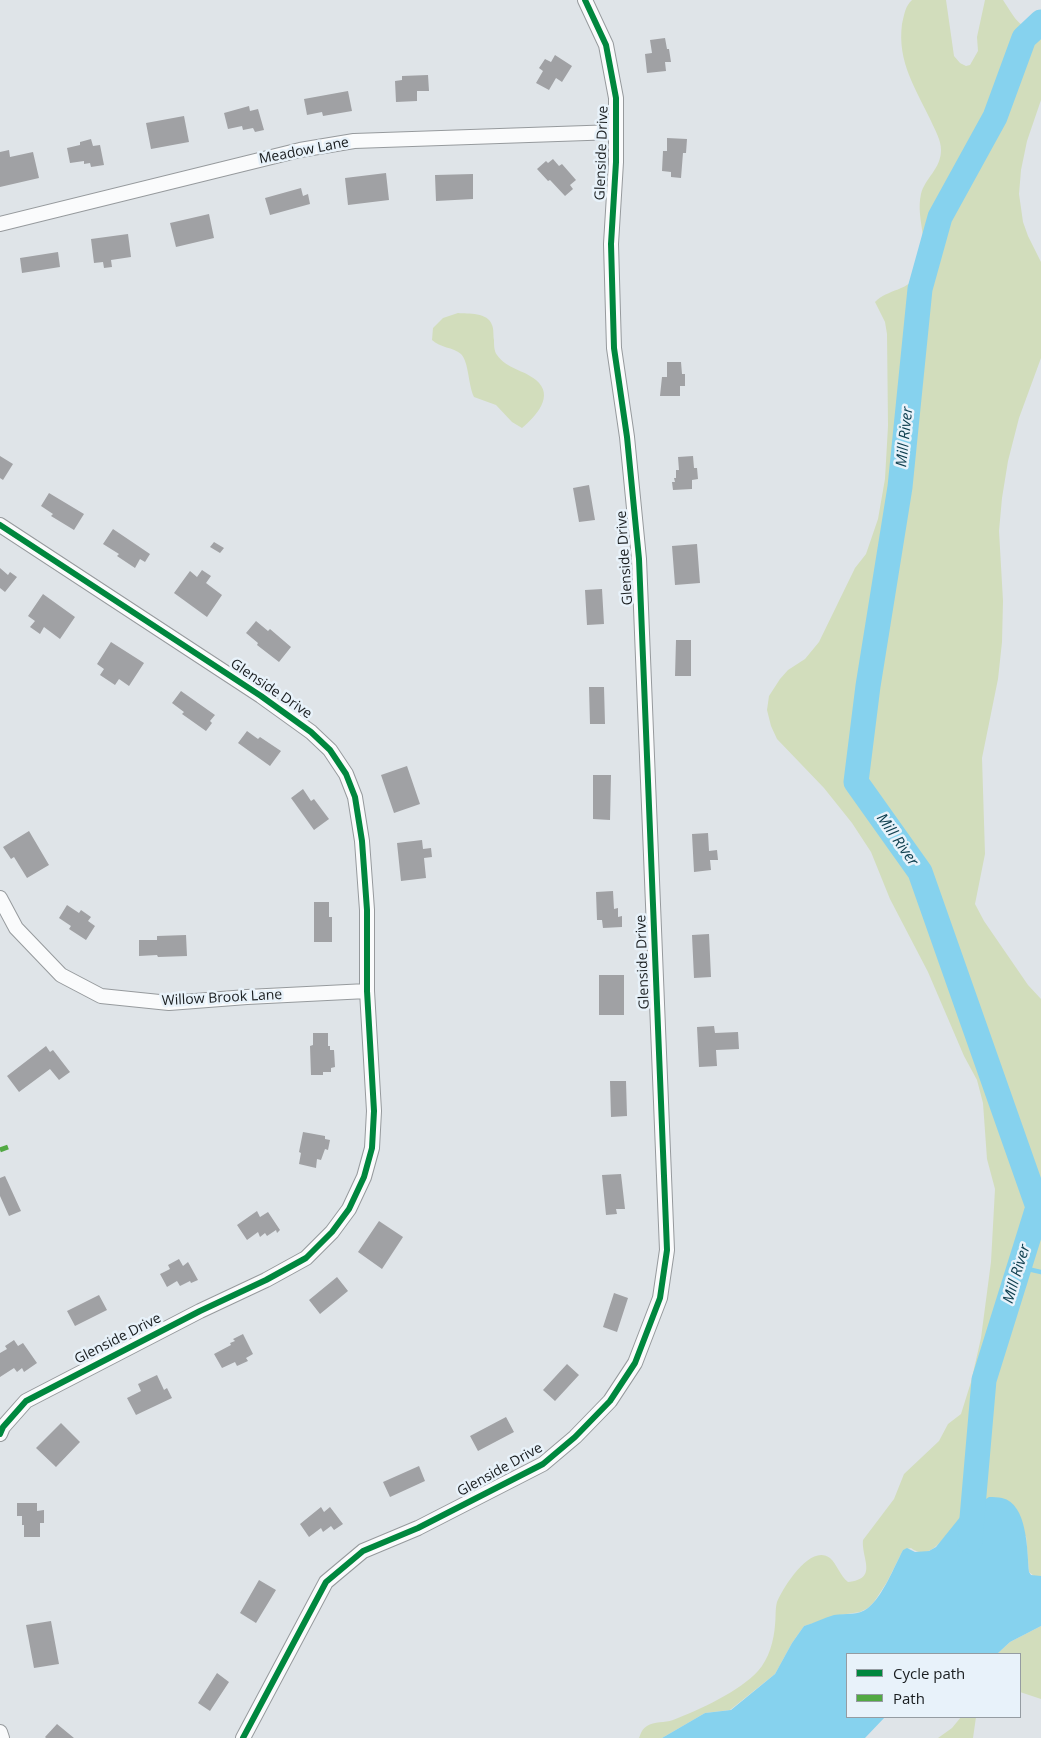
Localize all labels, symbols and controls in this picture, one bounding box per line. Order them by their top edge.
street label: Glenside Drive [592,105,612,201]
street label: Meadow Lane [258,134,350,168]
water label: Mill River [893,406,917,468]
street label: Glenside Drive [613,510,637,606]
street label: Glenside Drive [227,656,315,722]
water label: Mill River [872,810,922,870]
street label: Glenside Drive [633,914,653,1010]
street label: Willow Brook Lane [161,986,283,1010]
water label: Mill River [1000,1242,1034,1306]
street label: Glenside Drive [72,1310,164,1368]
street label: Glenside Drive [455,1440,545,1500]
legend [846,1653,1021,1718]
text: Cycle path [893,1663,965,1683]
text: Path [893,1688,925,1708]

